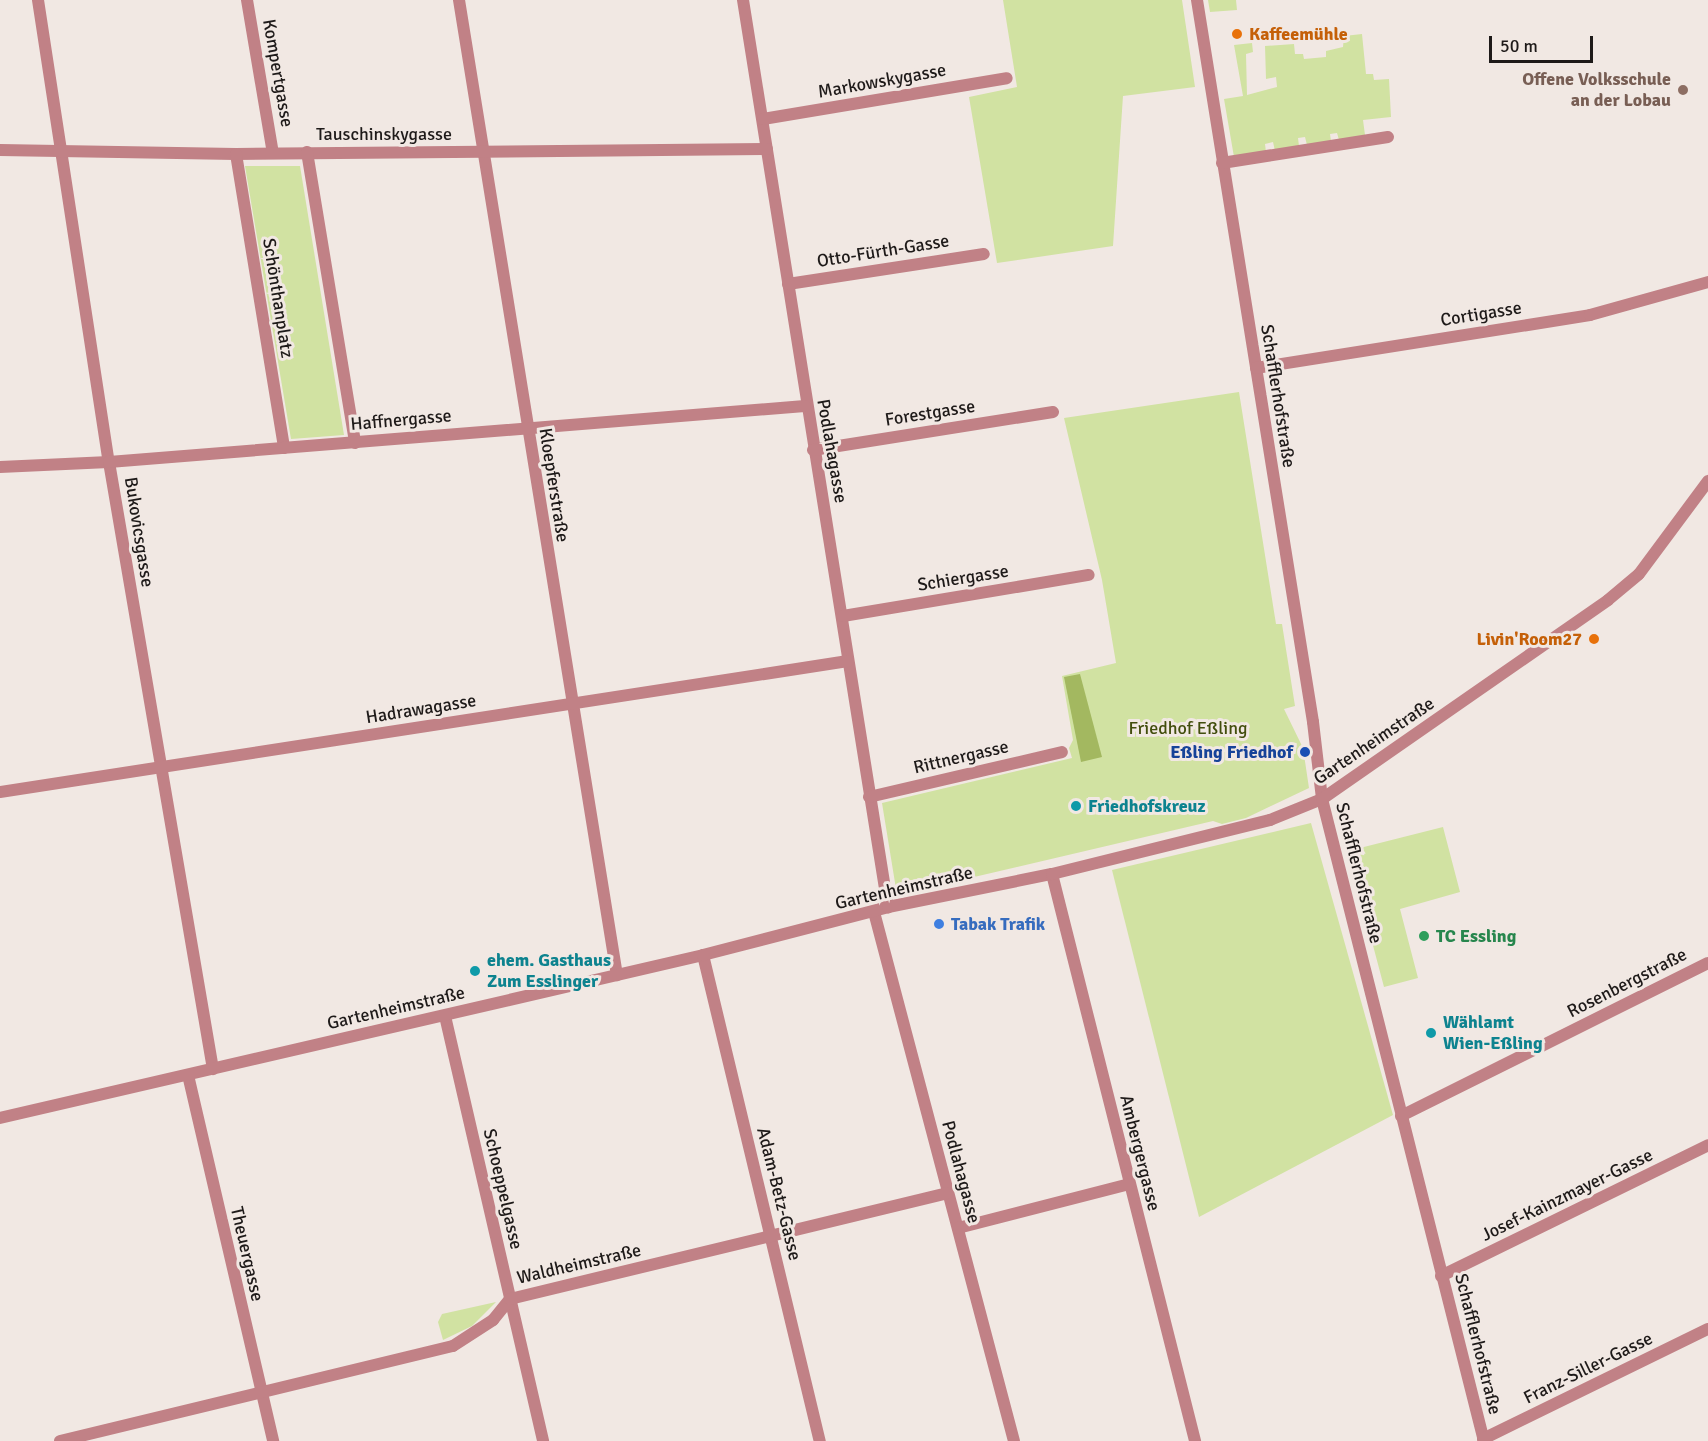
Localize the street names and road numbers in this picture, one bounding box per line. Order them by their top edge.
street label: Kompertgasse [258,17,298,129]
street label: Markowskygasse [816,59,948,103]
street label: Tauschinskygasse [316,123,452,145]
street label: Otto-Fürth-Gasse [815,230,951,272]
street label: Schönthanplatz [258,237,298,359]
street label: Cortigasse [1439,297,1523,331]
street label: Schafflerhofstraße [1256,323,1300,469]
street label: Forestgasse [883,395,977,431]
street label: Podlahagasse [812,397,852,505]
street label: Haffnergasse [350,405,452,435]
street label: Kloepferstraße [534,426,574,544]
street label: Bukovicsgasse [120,475,158,589]
street label: Schiergasse [916,560,1010,596]
street label: Hadrawagasse [364,690,478,728]
street label: Gartenheimstraße [1310,693,1438,789]
street label: Rittnergasse [911,736,1011,778]
street label: Schafflerhofstraße [1331,800,1387,946]
street label: Gartenheimstraße [833,862,975,914]
street label: Rosenbergstraße [1564,944,1690,1022]
street label: Gartenheimstraße [325,982,467,1034]
street label: Ambergergasse [1115,1093,1165,1213]
street label: Podlahagasse [937,1118,985,1226]
street label: Adam-Betz-Gasse [752,1125,806,1263]
street label: Schoeppelgasse [479,1126,527,1252]
street label: Josef-Kainzmayer-Gasse [1478,1144,1656,1246]
street label: Theuergasse [226,1205,268,1303]
street label: Waldheimstraße [515,1239,643,1289]
street label: Schafflerhofstraße [1450,1271,1506,1417]
street label: Franz-Siller-Gasse [1520,1327,1656,1409]

